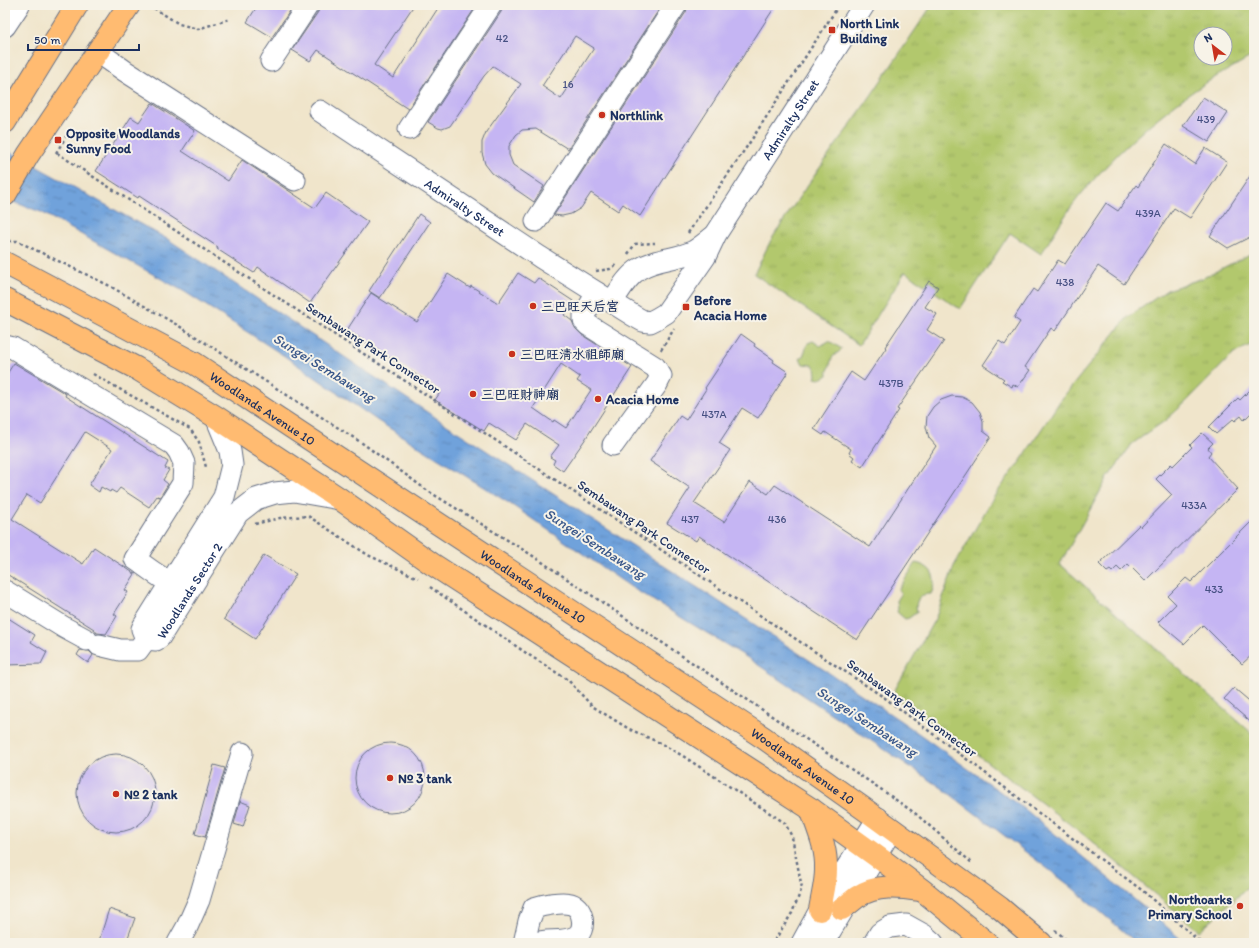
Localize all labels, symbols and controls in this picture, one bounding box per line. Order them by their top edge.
place label: North Link Building [840,16,900,47]
marker: North Link Building [827,25,837,35]
scale bar [28,26,139,52]
north arrow [1193,26,1233,66]
text: N [1202,30,1215,45]
house number: 42 [496,32,508,45]
text: 50 m [34,33,60,47]
street label: Admiralty Street [759,76,822,162]
house number: 16 [563,78,574,91]
place label: Northlink [610,108,663,123]
marker: Northlink [597,110,607,120]
house number: 439 [1197,113,1215,126]
place label: Opposite Woodlands Sunny Food [66,126,180,157]
marker: Opposite Woodlands Sunny Food [53,135,63,145]
street label: Admiralty Street [422,175,508,239]
house number: 439A [1135,207,1161,220]
house number: 438 [1056,276,1074,289]
place label: Before Acacia Home [693,293,767,323]
street label: Sembawang Park Connector [303,299,444,397]
place label: 三巴旺天后宮 [541,299,619,314]
marker: 三巴旺天后宮 [528,301,538,311]
marker: Before Acacia Home [681,302,691,312]
water label: Sungei Sembawang [270,330,379,407]
place label: 三巴旺清水祖師廟 [520,347,624,362]
marker: 三巴旺清水祖師廟 [507,349,517,359]
street label: Woodlands Avenue 10 [207,368,318,448]
house number: 437B [878,377,904,390]
place label: 三巴旺財神廟 [481,387,559,402]
marker: 三巴旺財神廟 [468,389,478,399]
place label: Acacia Home [605,392,679,407]
marker: Acacia Home [593,394,603,404]
house number: 437A [701,408,727,421]
street label: Sembawang Park Connector [575,477,714,578]
house number: 433A [1181,499,1207,512]
water label: Sungei Sembawang [542,505,650,584]
house number: 437 [681,513,700,526]
house number: 436 [768,513,786,526]
street label: Woodlands Sector 2 [153,540,225,641]
street label: Woodlands Avenue 10 [478,546,589,626]
house number: 433 [1205,583,1223,596]
street label: Sembawang Park Connector [844,656,981,761]
water label: Sungei Sembawang [814,683,922,762]
street label: Woodlands Avenue 10 [748,724,858,807]
place label: № 3 tank [398,771,452,786]
marker: № 3 tank [385,773,395,783]
place label: № 2 tank [124,787,178,802]
marker: № 2 tank [111,789,121,799]
place label: Northoarks Primary School [1148,892,1232,923]
marker: Northoarks Primary School [1235,901,1245,911]

